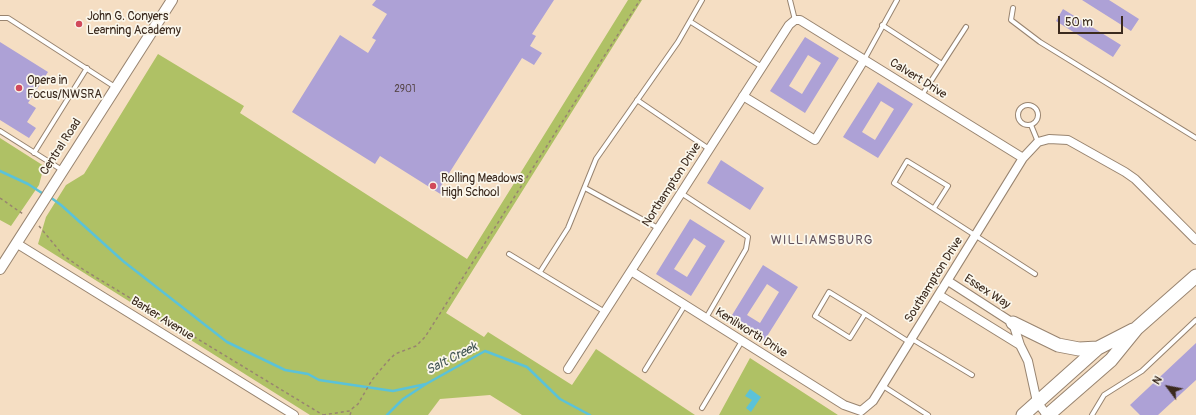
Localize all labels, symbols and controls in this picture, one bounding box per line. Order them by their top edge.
scale bar [1060,8,1125,34]
place label: John G. Conyers Learning Academy [87,10,181,38]
text: 50 m [1065,15,1093,30]
marker: John G. Conyers Learning Academy [74,19,84,29]
street label: Calvert Drive [887,56,949,102]
place label: Opera in Focus/NWSRA [27,74,102,102]
marker: Opera in Focus/NWSRA [14,83,24,93]
house number: 2901 [394,83,416,95]
street label: Central Road [37,116,85,178]
street label: Northampton Drive [639,140,705,230]
place label: Rolling Meadows High School [441,172,523,200]
marker: Rolling Meadows High School [428,181,438,191]
district label: WILLIAMSBURG [771,233,873,249]
street label: Southampton Drive [902,235,966,325]
street label: Essex Way [961,272,1013,312]
street label: Barker Avenue [128,294,196,344]
street label: Kenilworth Drive [712,305,790,361]
water label: Salt Creek [424,339,480,379]
north arrow [1148,367,1188,407]
text: N [1150,374,1165,387]

